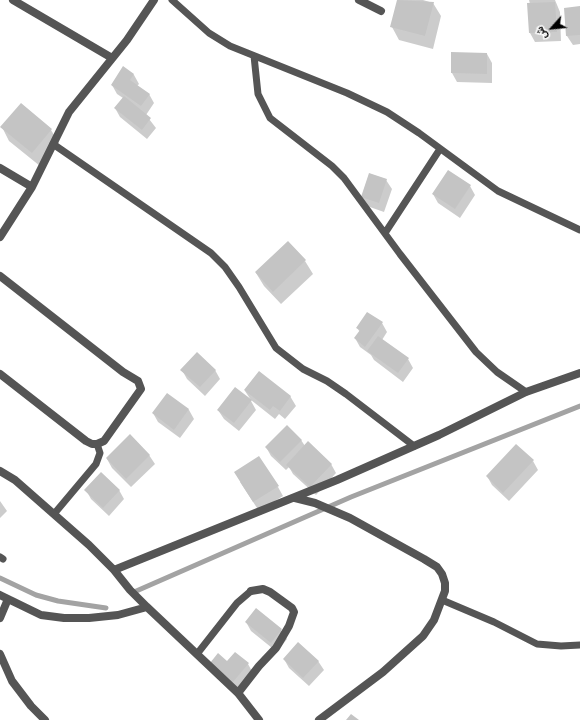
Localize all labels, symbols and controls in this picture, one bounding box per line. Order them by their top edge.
north arrow [532,8,572,48]
text: ش [532,24,551,43]

